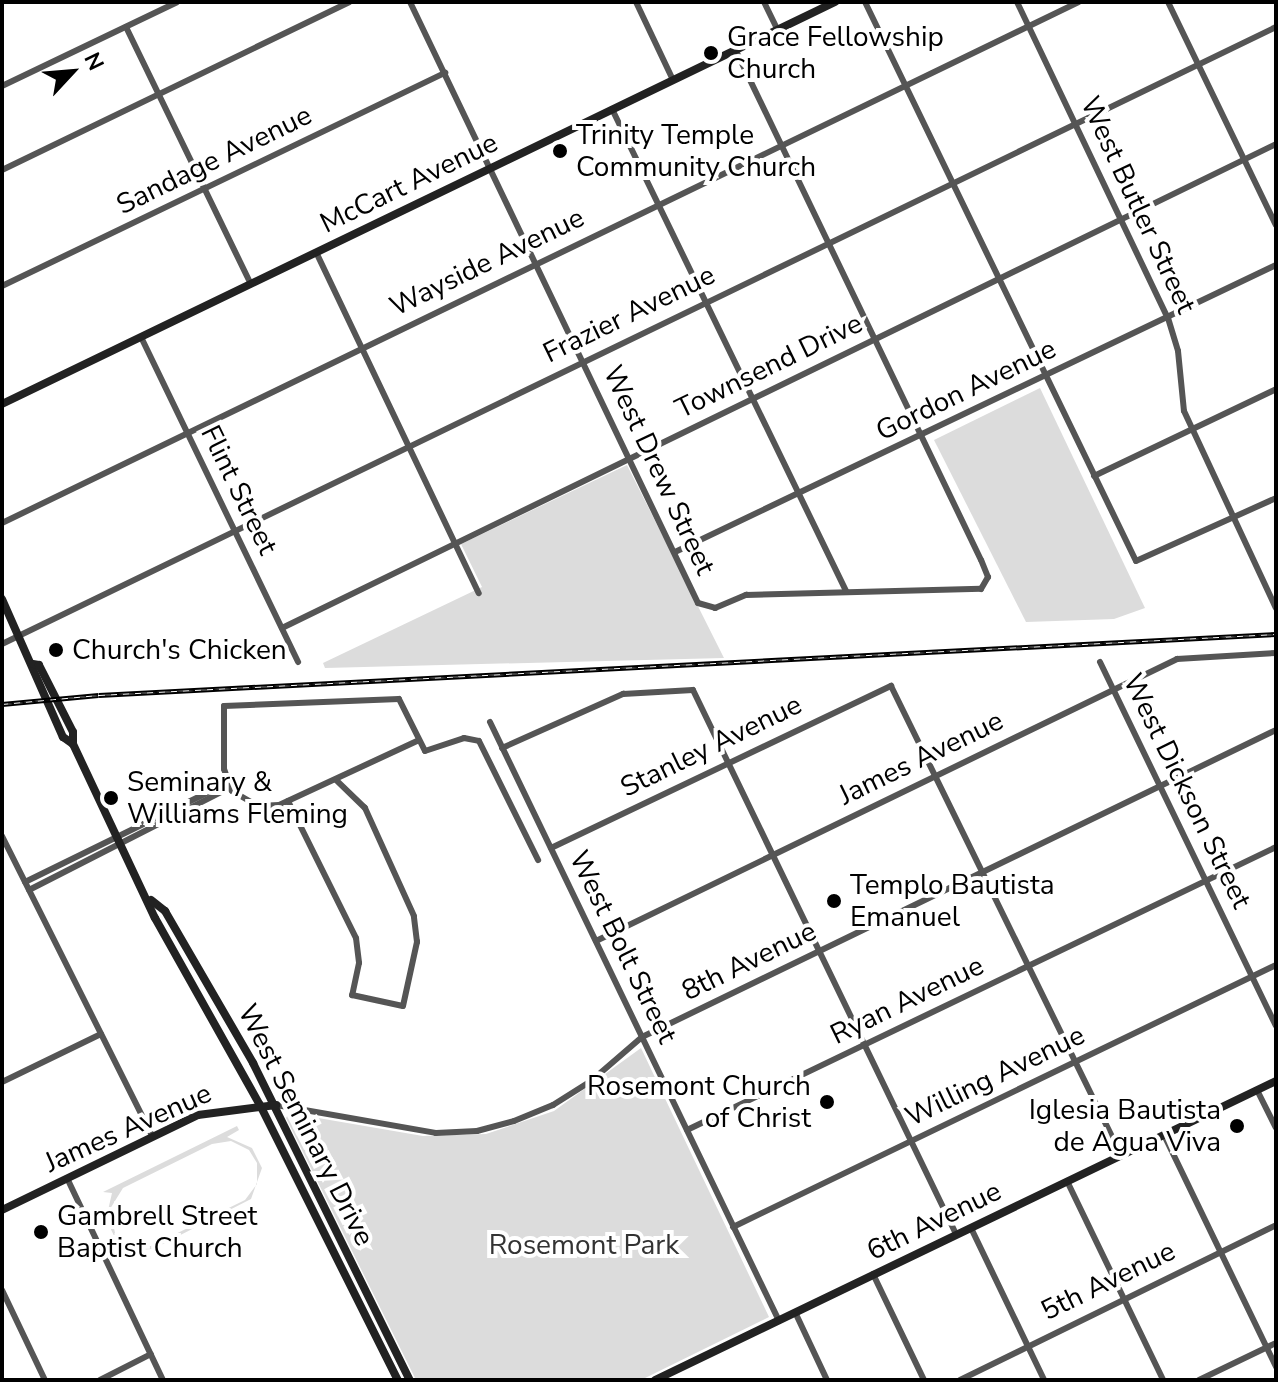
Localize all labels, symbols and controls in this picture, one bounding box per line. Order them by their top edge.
place label: Grace Fellowship Church [727,20,944,86]
north arrow [32,32,112,112]
marker: Grace Fellowship Church [702,44,720,62]
text: N [76,48,111,75]
street label: West Butler Street [1073,91,1203,319]
street label: Sandage Avenue [111,98,317,222]
place label: Trinity Temple Community Church [576,118,816,184]
street label: McCart Avenue [315,126,503,240]
marker: Trinity Temple Community Church [551,142,569,160]
street label: Wayside Avenue [384,200,590,324]
street label: Frazier Avenue [538,258,720,370]
street label: Townsend Drive [670,306,868,426]
street label: Gordon Avenue [871,332,1061,448]
street label: West Drew Street [596,360,722,580]
street label: Flint Street [193,420,285,560]
place label: Church's Chicken [72,633,287,667]
marker: Church's Chicken [47,641,65,659]
street label: West Dickson Street [1116,668,1258,914]
street label: Stanley Avenue [615,688,807,804]
street label: James Avenue [833,704,1009,812]
place label: Seminary & Williams Fleming [127,765,348,831]
marker: Seminary & Williams Fleming [102,789,120,807]
street label: West Bolt Street [562,845,684,1049]
place label: Templo Bautista Emanuel [850,868,1055,934]
marker: Templo Bautista Emanuel [825,892,843,910]
street label: 8th Avenue [676,914,822,1008]
street label: Ryan Avenue [825,949,989,1051]
street label: West Seminary Drive [231,999,381,1251]
street label: Willing Avenue [900,1018,1090,1134]
place label: Rosemont Church of Christ [587,1069,811,1135]
street label: James Avenue [40,1076,216,1180]
marker: Rosemont Church of Christ [818,1093,836,1111]
place label: Iglesia Bautista de Agua Viva [1029,1093,1221,1159]
marker: Iglesia Bautista de Agua Viva [1228,1117,1246,1135]
street label: 6th Avenue [861,1174,1007,1268]
place label: Gambrell Street Baptist Church [57,1199,257,1265]
marker: Gambrell Street Baptist Church [32,1223,50,1241]
park label: Rosemont Park [489,1228,679,1262]
street label: 5th Avenue [1035,1234,1181,1328]

